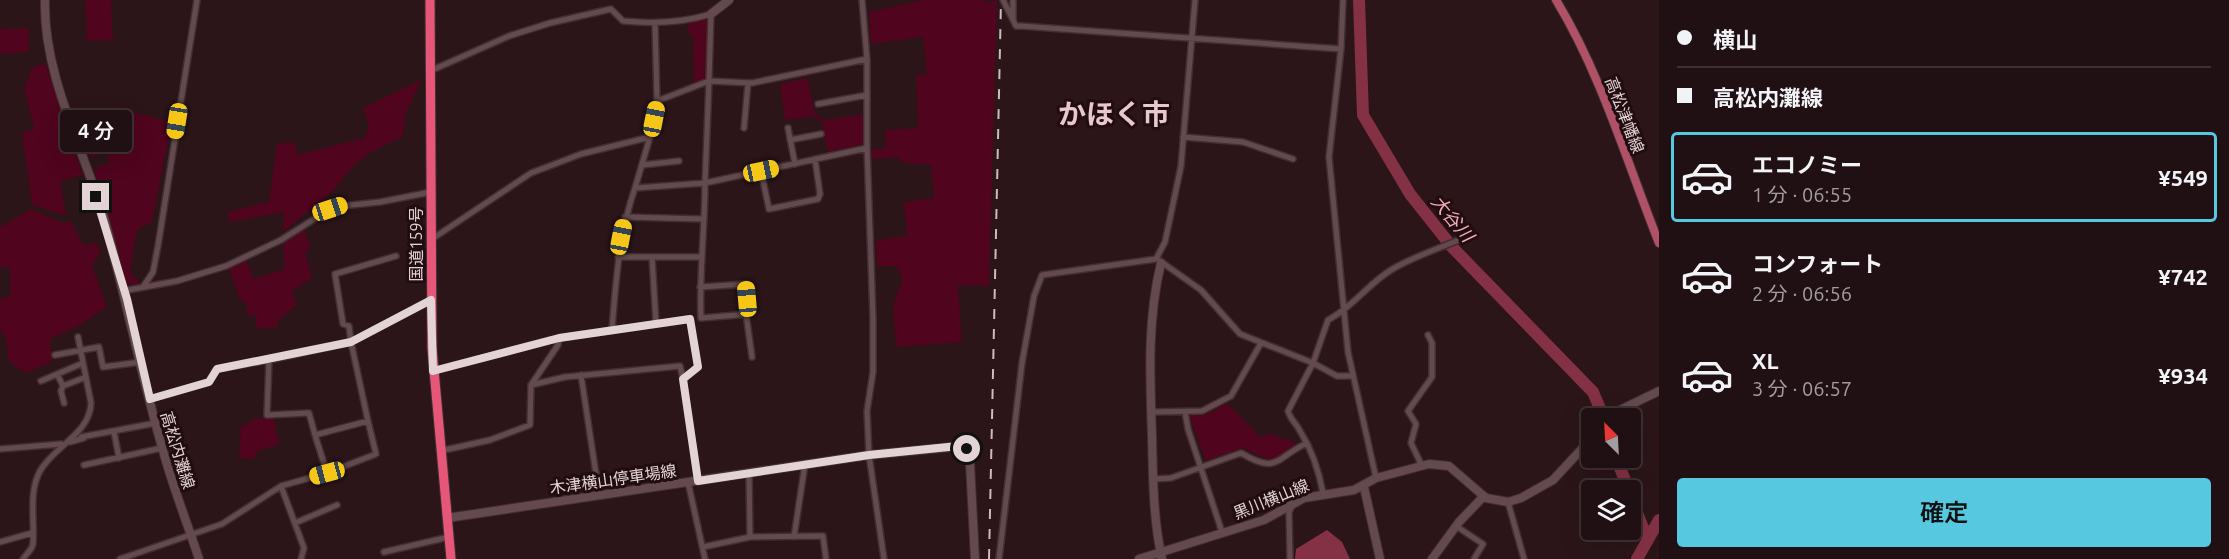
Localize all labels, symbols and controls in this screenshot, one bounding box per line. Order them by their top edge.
text: 横山 [1713,27,1757,52]
street label: 高松津幡線 [1602,74,1648,156]
text: 高松内灘線 [1713,85,1823,110]
district label: かほく市 [1058,98,1170,129]
car [642,100,666,138]
car [165,102,189,140]
callout: 4 分 [60,110,132,152]
text: 4 分 [78,119,114,142]
icon: car [1680,150,1734,204]
text: エコノミー [1752,152,1862,177]
car [742,158,780,184]
text: ¥549 [2158,165,2208,190]
route end [82,183,109,210]
text: 1 分 · 06:55 [1752,183,1852,206]
water label: 大谷川 [1428,191,1479,247]
car [310,195,350,223]
street label: 国道159号 [407,206,425,282]
car [609,218,633,256]
icon: car [1680,249,1734,303]
text: コンフォート [1752,251,1883,276]
text: ¥742 [2158,264,2208,289]
car [736,280,758,318]
text: 2 分 · 06:56 [1752,282,1852,305]
icon: car [1680,348,1734,402]
text: XL [1752,348,1779,373]
text: ¥934 [2158,363,2208,388]
text: 3 分 · 06:57 [1752,377,1852,400]
north arrow [1581,408,1641,468]
map controls [1581,408,1641,540]
street label: 高松内灘線 [158,409,198,491]
route start [953,435,980,462]
car [307,460,347,486]
street label: 木津横山停車場線 [548,461,678,497]
street label: 黒川横山線 [1231,476,1311,522]
button: 確定 [1677,478,2211,547]
button: layers [1581,480,1641,540]

